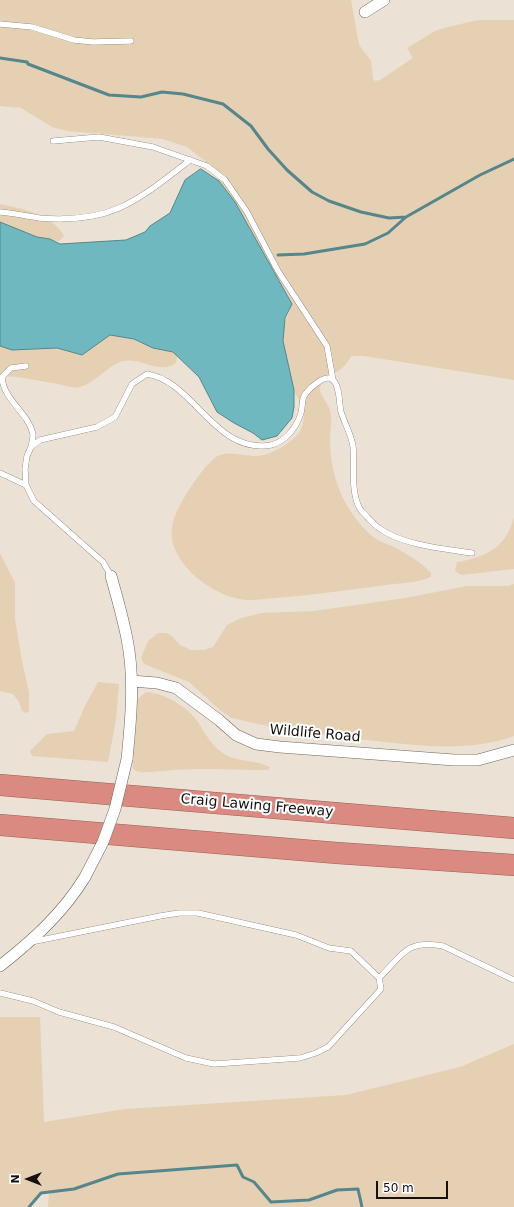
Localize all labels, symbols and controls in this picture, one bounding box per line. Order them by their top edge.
street label: Wildlife Road [269,722,361,746]
street label: Craig Lawing Freeway [180,791,334,821]
north arrow [8,1159,48,1199]
scale bar [378,1173,450,1199]
text: N [9,1174,22,1184]
text: 50 m [383,1181,414,1195]

